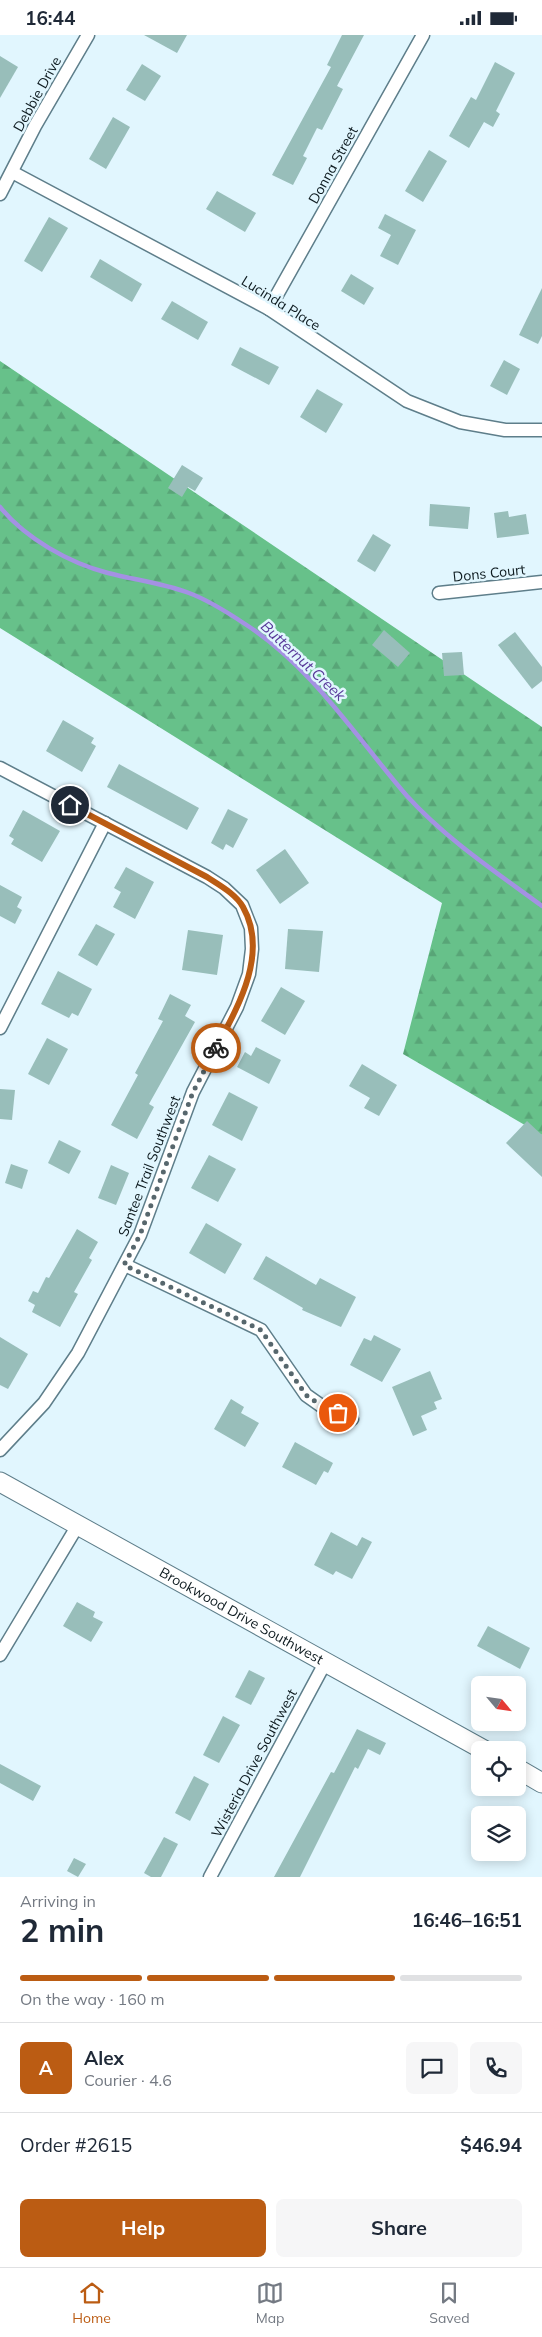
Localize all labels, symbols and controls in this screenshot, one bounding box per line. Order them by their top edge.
text: 16:44 [25,6,75,30]
street label: Debbie Drive [9,53,65,135]
street label: Donna Street [304,123,362,207]
street label: Lucinda Place [238,272,324,334]
street label: Dons Court [452,560,526,586]
water label: Butternut Creek [257,617,351,706]
pin [49,784,91,826]
icon: home [56,791,84,819]
courier [191,1023,241,1073]
icon: bike [202,1034,230,1062]
street label: Santee Trail Southwest [114,1093,184,1239]
pin [317,1392,359,1434]
icon: bag [324,1399,352,1427]
street label: Brookwood Drive Southwest [156,1563,327,1668]
north arrow [471,1676,526,1731]
map controls [471,1676,526,1861]
street label: Wisteria Drive Southwest [207,1686,301,1840]
button: locate [471,1741,526,1796]
button: layers [471,1806,526,1861]
text: Arriving in [20,1891,96,1911]
text: 16:46–16:51 [412,1908,522,1932]
text: 2 min [20,1910,104,1950]
text: On the way · 160 m [20,1989,165,2009]
button: chat [406,2042,458,2094]
button: phone [470,2042,522,2094]
text: Alex [84,2046,124,2070]
text: A [39,2056,53,2080]
text: Courier · 4.6 [84,2070,172,2090]
text: Order #2615 [20,2133,132,2157]
text: $46.94 [460,2133,522,2157]
button: Help [20,2199,266,2257]
button: Share [276,2199,522,2257]
tab: Home [72,2279,111,2327]
tab: Map [256,2279,285,2327]
tab: Saved [429,2279,470,2327]

